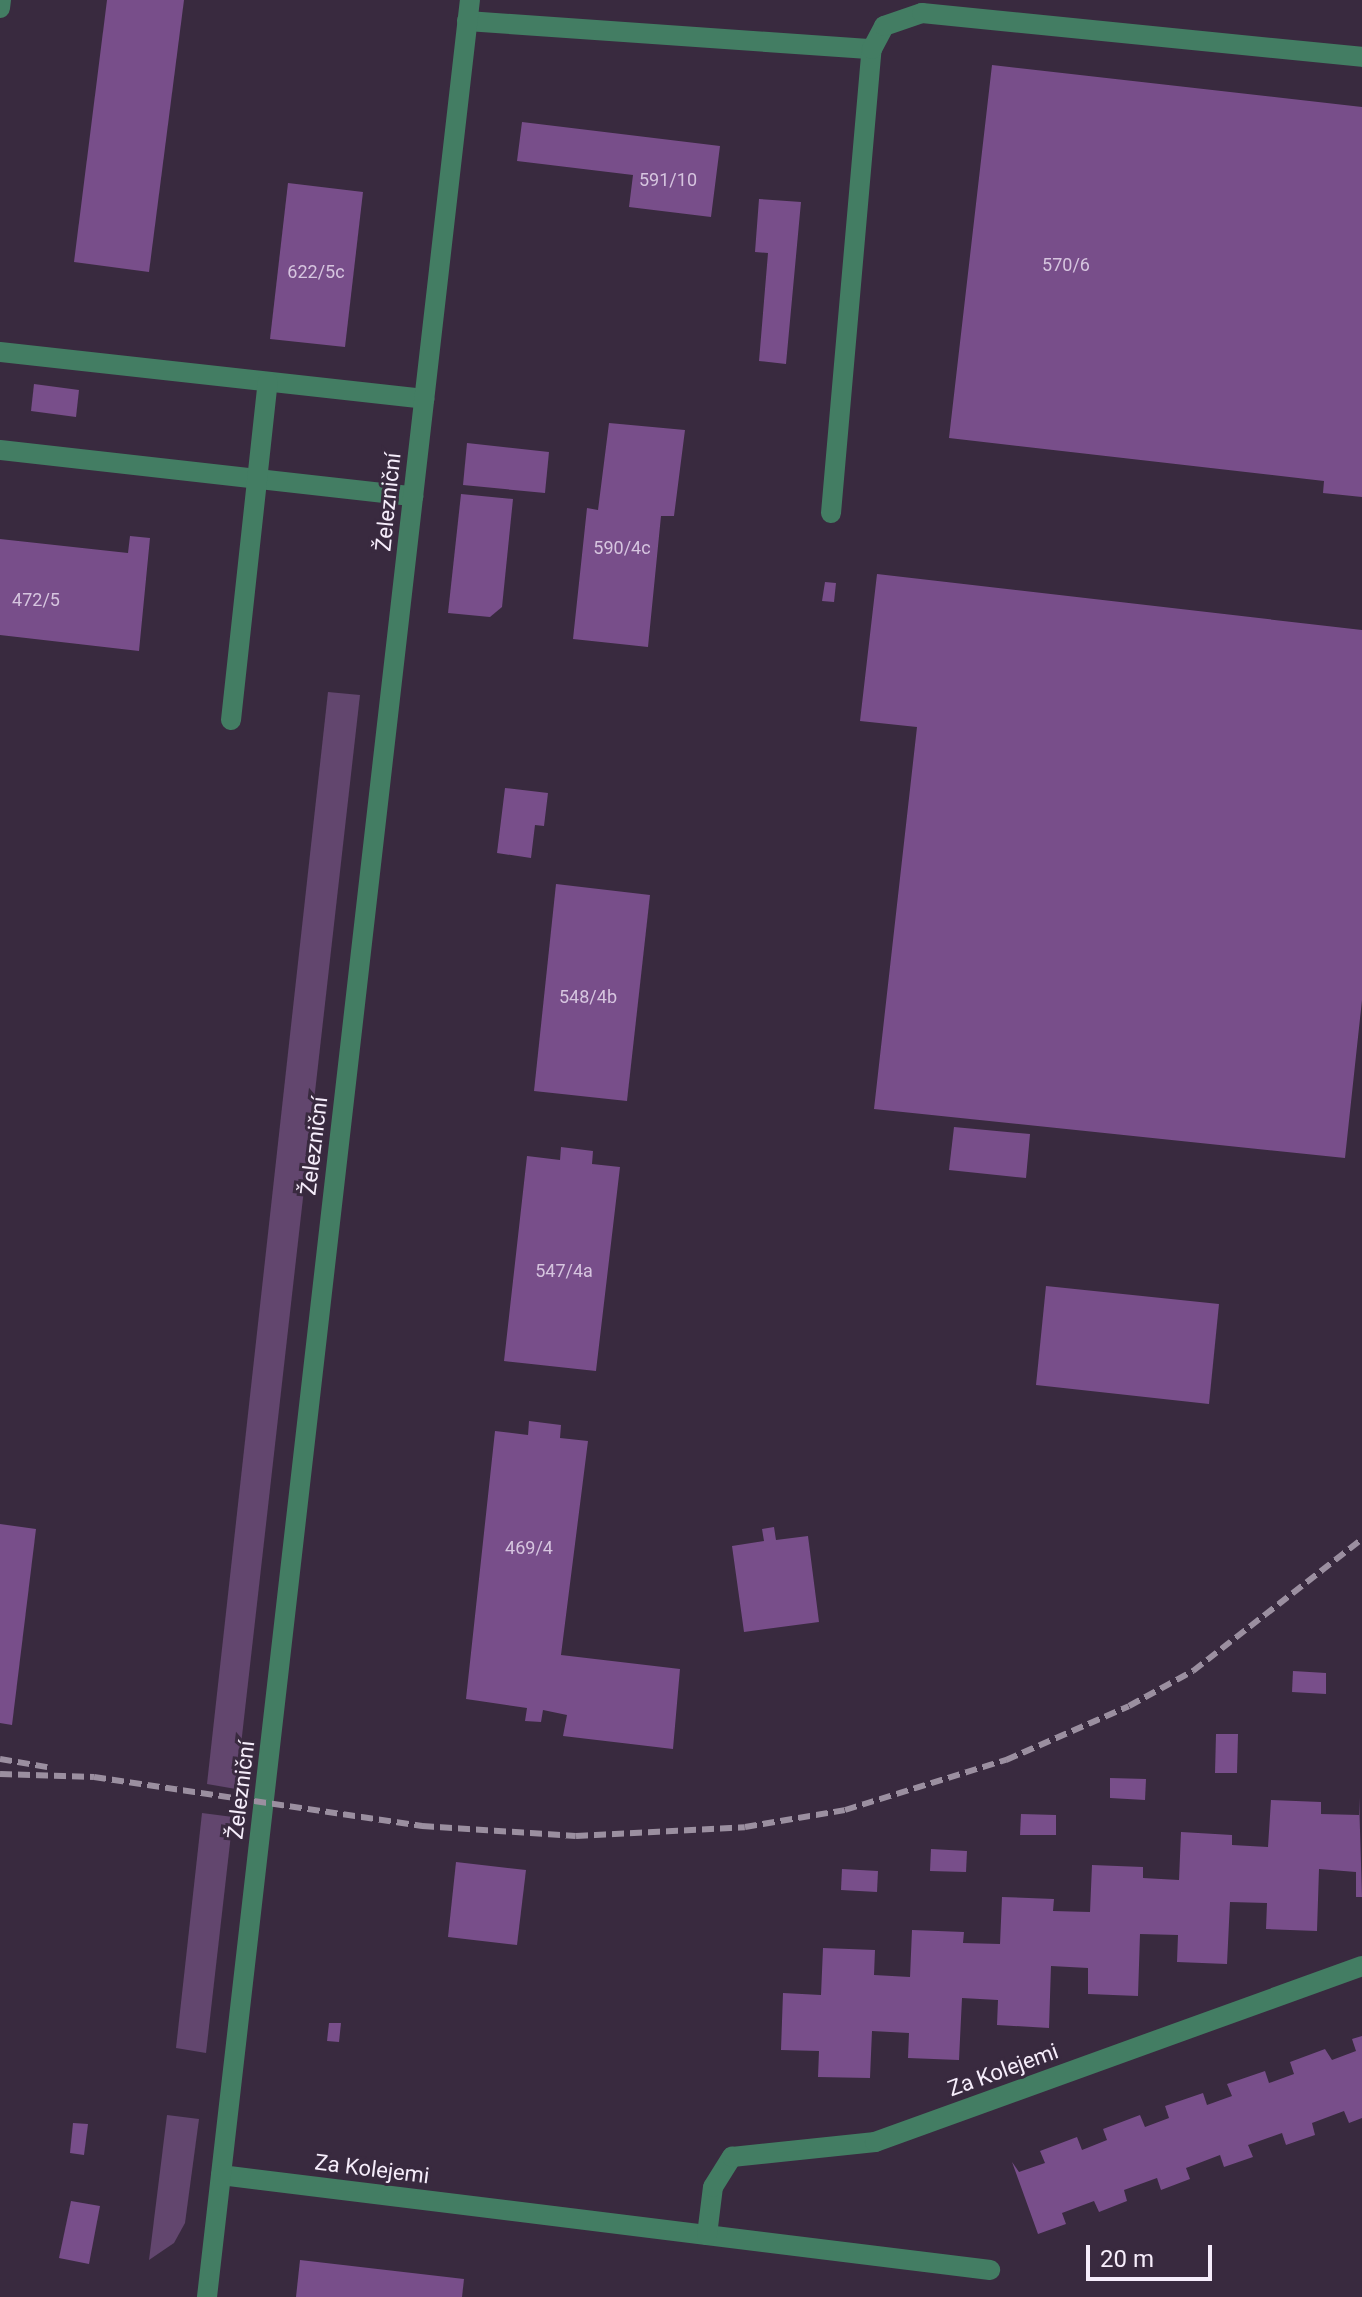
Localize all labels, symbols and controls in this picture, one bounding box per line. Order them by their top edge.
house number: 591/10 [639,169,697,191]
house number: 570/6 [1042,254,1090,276]
house number: 622/5c [287,261,345,283]
street label: Železniční [370,451,406,553]
house number: 590/4c [593,537,651,559]
house number: 472/5 [12,589,60,611]
house number: 548/4b [559,986,617,1008]
street label: Železniční [295,1095,333,1197]
house number: 547/4a [535,1260,593,1282]
house number: 469/4 [505,1537,553,1559]
street label: Železniční [222,1739,260,1841]
street label: Za Kolejemi [944,2038,1062,2102]
street label: Za Kolejemi [313,2149,431,2189]
scale bar [1090,2229,1216,2279]
text: 20 m [1100,2245,1154,2273]

